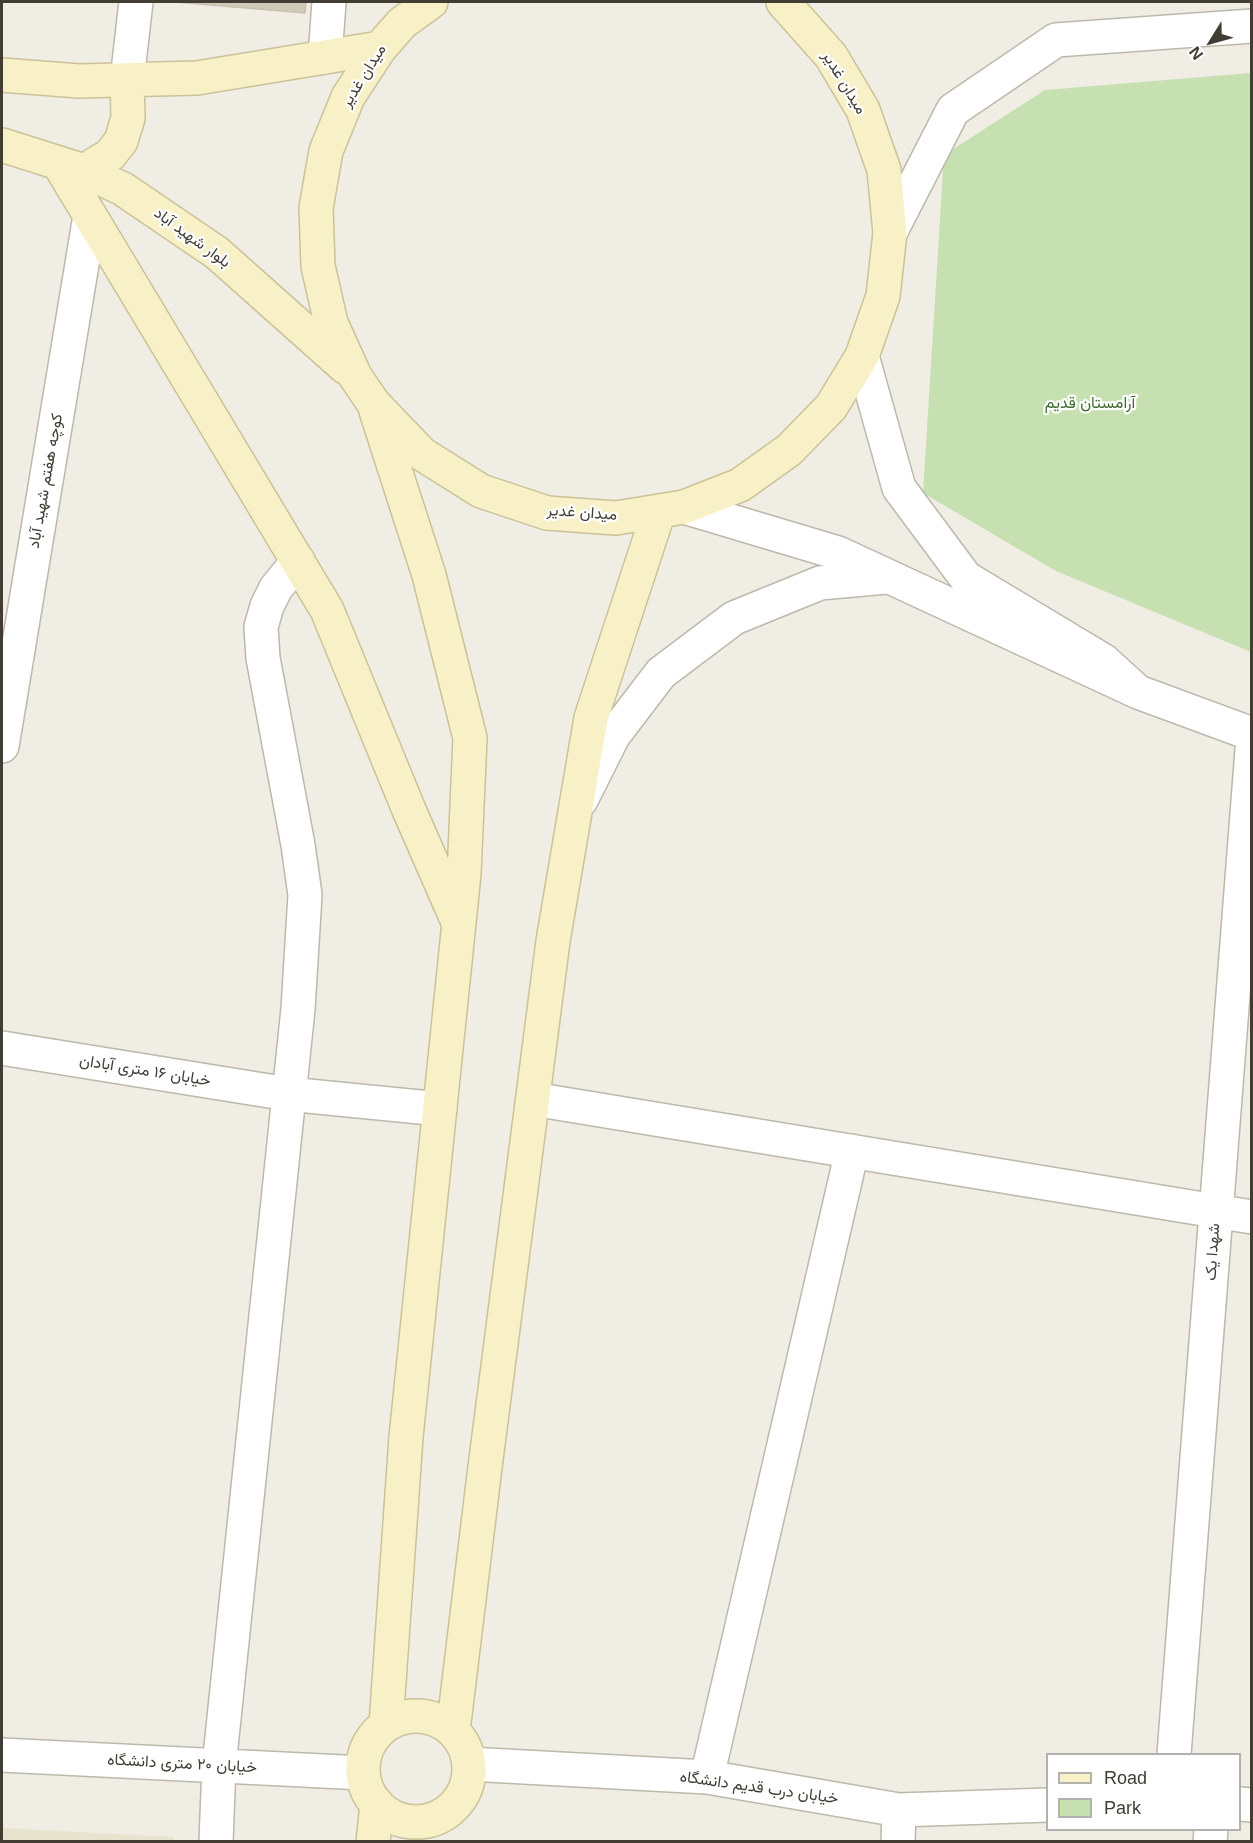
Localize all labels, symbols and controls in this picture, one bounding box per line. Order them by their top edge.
north arrow [1181,12,1241,72]
street label: میدان غدیر [337,41,391,111]
text: N [1186,43,1206,63]
street label: میدان غدیر [818,48,870,118]
street label: بلوار شهید آباد [150,204,234,272]
park label: آرامستان قدیم [1045,394,1135,414]
street label: کوچه هفتم شهید آباد [25,412,67,550]
street label: میدان غدیر [546,501,618,525]
street label: خیابان ۱۶ متری آبادان [78,1051,212,1091]
street label: شهدا یک [1201,1223,1225,1281]
street label: خیابان ۲۰ متری دانشگاه [107,1750,257,1778]
legend [1046,1753,1241,1831]
street label: خیابان درب قدیم دانشگاه [679,1767,839,1809]
text: Road [1104,1768,1147,1788]
text: Park [1104,1798,1141,1818]

